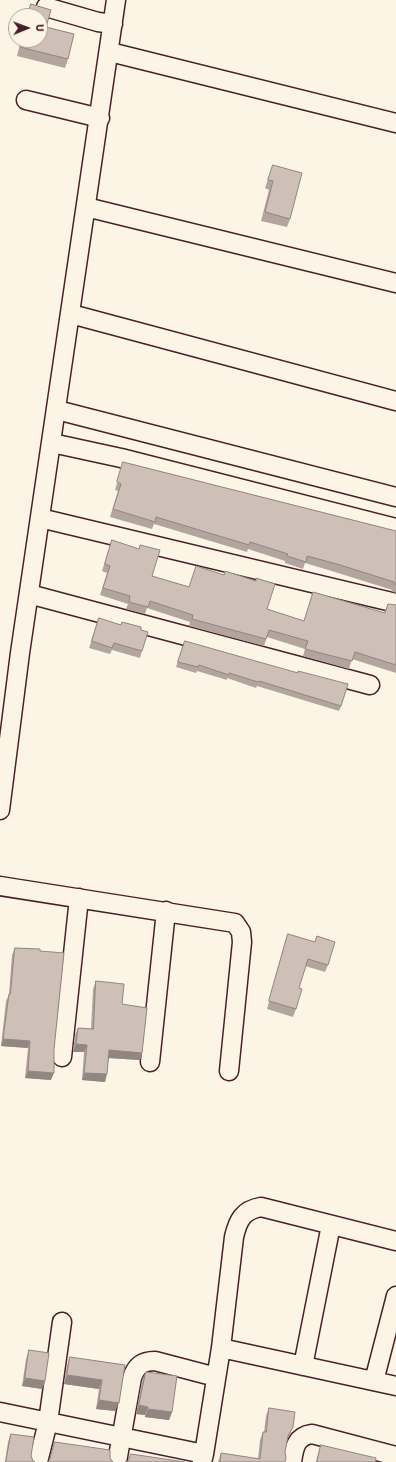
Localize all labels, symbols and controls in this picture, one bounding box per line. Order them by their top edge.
north arrow [8,8,48,48]
text: U [32,24,47,32]

